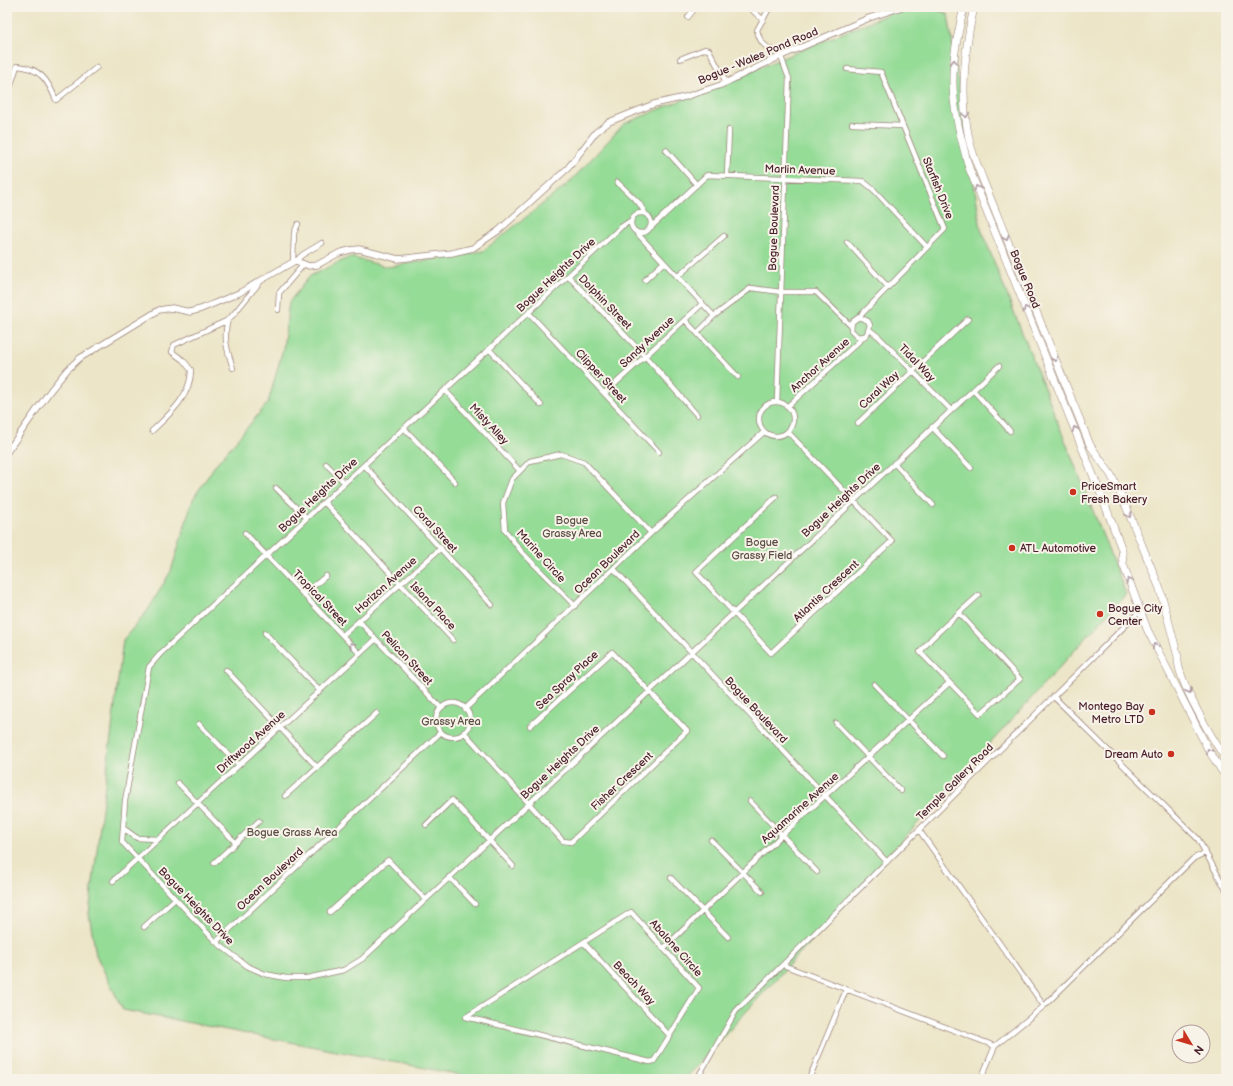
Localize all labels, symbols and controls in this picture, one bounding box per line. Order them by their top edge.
street label: Bogue - Wales Pond Road [696,25,820,87]
one-way arrow [950,59,958,65]
one-way arrow [962,112,971,118]
street label: Starfish Drive [920,155,956,221]
street label: Marlin Avenue [764,162,836,178]
street label: Bogue Boulevard [766,185,782,271]
one-way arrow [974,185,982,192]
street label: Bogue Heights Drive [514,235,598,315]
one-way arrow [1002,235,1010,242]
street label: Bogue Road [1007,248,1043,310]
street label: Dolphin Street [576,272,635,332]
one-way arrow [1022,305,1030,312]
street label: Sandy Avenue [617,313,677,370]
street label: Anchor Avenue [788,335,853,395]
street label: Tidal Way [896,342,938,384]
street label: Clipper Street [573,346,630,406]
one-way arrow [1050,355,1058,362]
street label: Coral Way [856,368,902,412]
street label: Misty Alley [467,401,511,447]
one-way arrow [1072,426,1080,434]
street label: Bogue Heights Drive [276,455,360,535]
street label: Bogue Heights Drive [799,460,883,540]
place label: PriceSmart Fresh Bakery [1081,480,1147,506]
marker: PriceSmart Fresh Bakery [1068,487,1078,497]
street label: Coral Street [410,503,460,556]
one-way arrow [1125,512,1133,519]
park label: Bogue Grassy Area [542,514,602,540]
street label: Marine Circle [514,527,569,586]
street label: Ocean Boulevard [572,527,642,597]
park label: Bogue Grassy Field [732,536,792,562]
place label: ATL Automotive [1020,542,1096,555]
marker: ATL Automotive [1007,543,1017,553]
street label: Horizon Avenue [353,554,420,616]
street label: Atlantis Crescent [791,557,862,625]
street label: Tropical Street [290,567,350,629]
one-way arrow [1126,577,1134,584]
street label: Island Place [407,579,459,633]
place label: Bogue City Center [1108,602,1163,628]
marker: Bogue City Center [1095,609,1105,619]
street label: Pelican Street [379,628,436,688]
one-way arrow [349,642,356,649]
one-way arrow [1153,643,1160,650]
street label: Sea Spray Place [533,648,601,712]
street label: Bogue Boulevard [722,674,790,746]
one-way arrow [1184,687,1192,694]
place label: Montego Bay Metro LTD [1078,700,1144,726]
marker: Montego Bay Metro LTD [1147,707,1157,717]
street label: Driftwood Avenue [214,708,288,776]
park label: Grassy Area [421,715,481,728]
street label: Bogue Heights Drive [518,722,602,802]
street label: Temple Gallery Road [914,741,996,823]
place label: Dream Auto [1104,748,1163,761]
one-way arrow [1206,748,1213,755]
street label: Fisher Crescent [588,749,656,813]
marker: Dream Auto [1166,749,1176,759]
street label: Aquamarine Avenue [759,769,842,846]
park label: Bogue Grass Area [246,826,338,839]
street label: Ocean Boulevard [234,845,306,913]
street label: Bogue Heights Drive [156,864,237,948]
street label: Abalone Circle [647,917,705,980]
street label: Beach Way [610,958,658,1008]
north arrow [1171,1024,1211,1064]
text: N [1191,1043,1206,1057]

